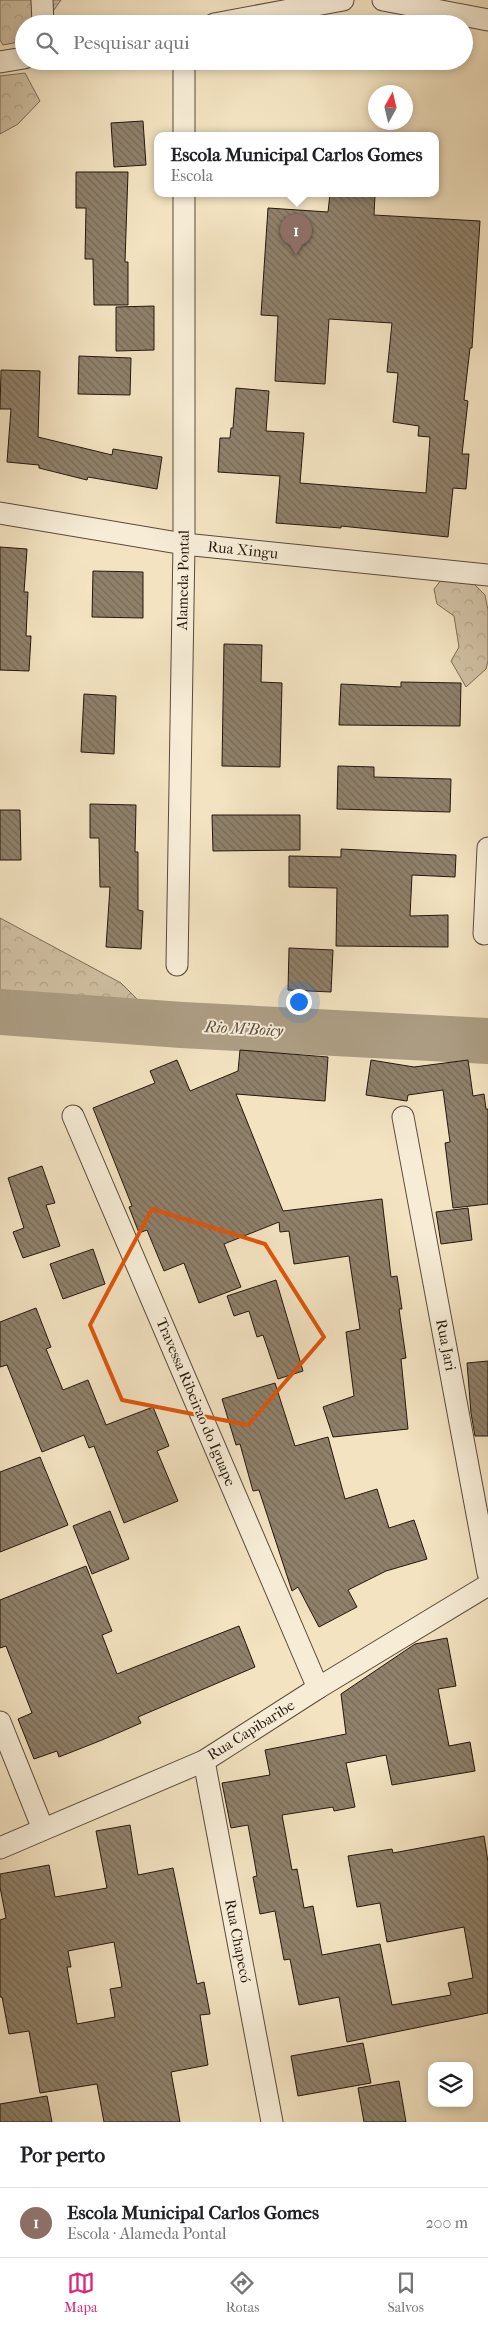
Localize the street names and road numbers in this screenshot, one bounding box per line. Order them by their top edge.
street label: Alameda Pontal [173,530,193,631]
street label: Rua Xingu [207,537,280,563]
street label: Travessa Ribeirao do Iguape [152,1315,240,1489]
street label: Rua Jari [432,1318,460,1373]
street label: Rua Capibaribe [204,1696,298,1764]
street label: Rua Chapecó [221,1898,255,1985]

